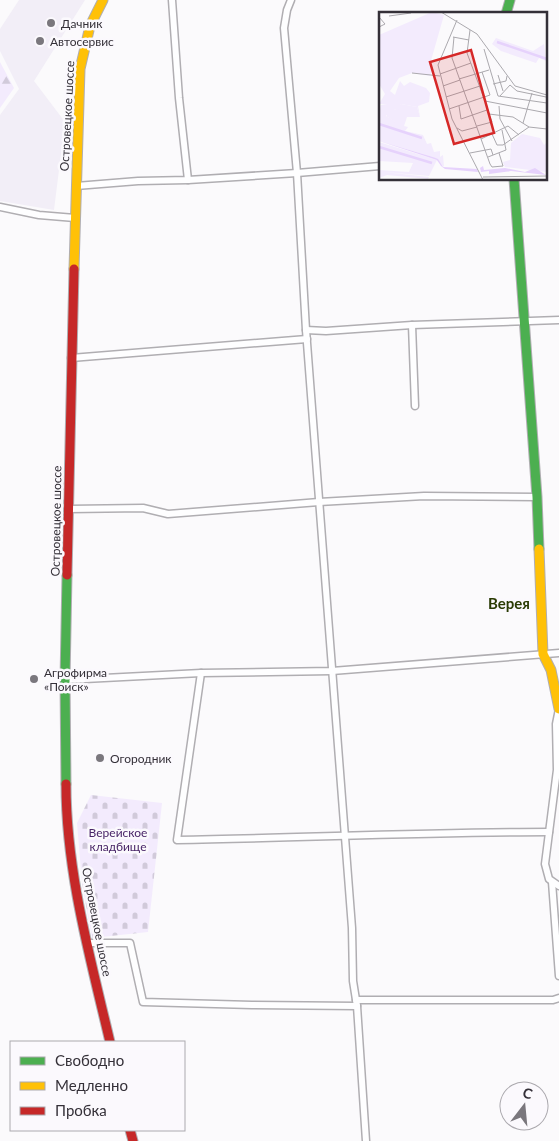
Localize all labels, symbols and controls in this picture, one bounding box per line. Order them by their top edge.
inset map [379,12,546,180]
place label: Дачник [61,16,103,31]
marker: Дачник [45,17,57,29]
place label: Автосервис [50,34,114,49]
marker: Автосервис [34,35,46,47]
street label: Островецкое шоссе [57,60,77,172]
street label: Островецкое шоссе [48,465,64,577]
district label: Верея [488,594,530,612]
place label: Агрофирма «Поиск» [44,665,107,694]
marker: Агрофирма «Поиск» [28,673,40,685]
place label: Огородник [110,751,172,766]
marker: Огородник [94,752,106,764]
park label: Верейское кладбище [89,825,147,854]
street label: Островецкое шоссе [79,866,115,978]
legend [10,1041,185,1131]
text: Свободно [55,1051,124,1069]
text: Медленно [55,1076,128,1094]
north arrow [499,1081,549,1131]
text: С [521,1084,535,1103]
text: Пробка [55,1101,107,1119]

